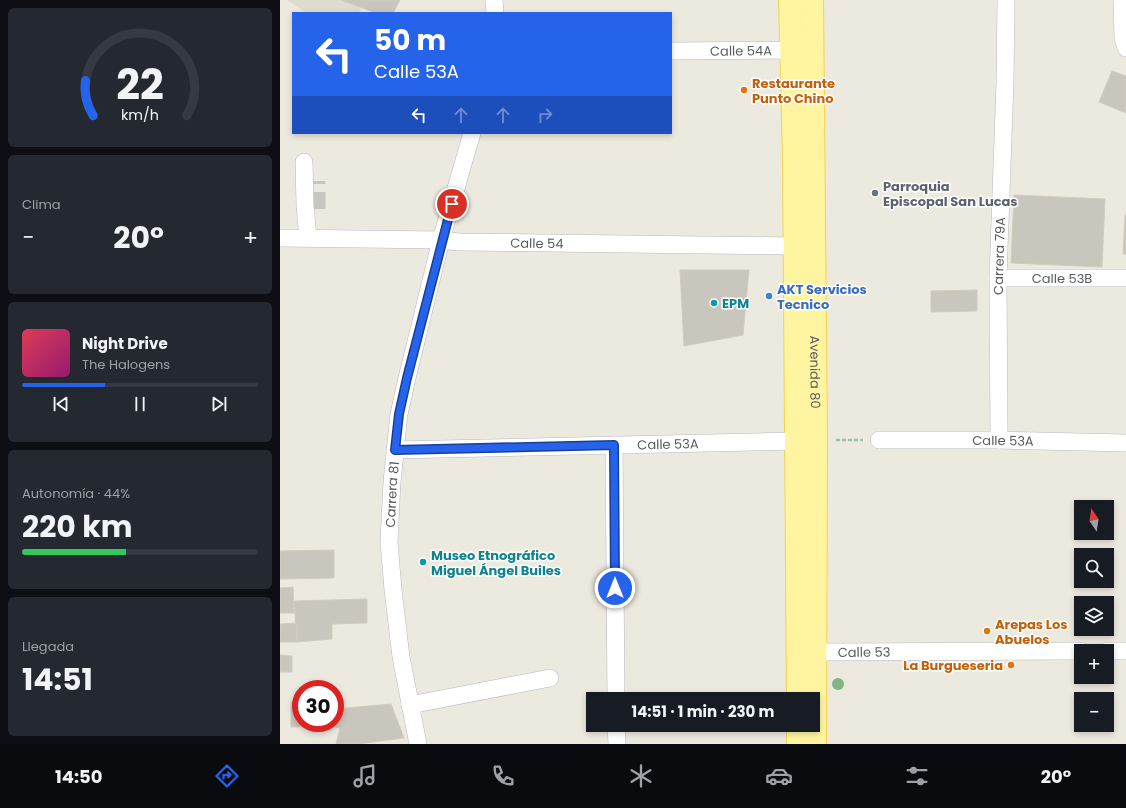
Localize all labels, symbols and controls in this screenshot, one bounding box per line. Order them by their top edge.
text: 50 m [374,21,446,60]
icon: left [308,28,360,80]
street label: Calle 54A [710,41,772,61]
text: 22 [116,54,164,113]
text: Calle 53A [374,59,459,84]
place label: Restaurante Punto Chino [752,74,835,108]
marker: Restaurante Punto Chino [739,85,749,95]
text: km/h [121,104,159,124]
icon: left [408,104,430,126]
icon: ahead [450,104,472,126]
icon: ahead [492,104,514,126]
icon: right [534,104,556,126]
place label: Parroquia Episcopal San Lucas [883,177,1018,211]
pin [435,187,469,221]
marker: Parroquia Episcopal San Lucas [870,188,880,198]
icon: arrive [441,193,463,215]
text: Clima [22,195,61,214]
text: 20° [113,216,164,259]
street label: Carrera 79A [989,217,1010,295]
text: − [22,222,34,253]
text: + [243,222,258,253]
street label: Calle 54 [510,234,564,253]
street label: Calle 53B [1032,269,1092,288]
place label: AKT Servicios Tecnico [777,280,867,314]
marker: AKT Servicios Tecnico [764,291,774,301]
place label: EPM [722,294,749,313]
marker: EPM [709,298,719,308]
text: Night Drive [82,333,168,354]
street label: Avenida 80 [805,335,825,409]
text: The Halogens [82,355,170,374]
icon: previous [50,393,72,415]
icon: pause [129,393,151,415]
icon: next [208,393,230,415]
street label: Calle 53A [972,431,1034,451]
street label: Calle 53A [637,434,699,455]
street label: Carrera 81 [381,460,404,528]
text: Autonomía · 44% [22,484,130,503]
north arrow [1074,500,1114,540]
map controls [1074,500,1114,732]
text: 220 km [22,505,133,548]
place label: Museo Etnográfico Miguel Ángel Builes [431,546,561,580]
button: search [1074,548,1114,588]
marker: Museo Etnográfico Miguel Ángel Builes [418,557,428,567]
position arrow [594,567,636,609]
button: layers [1074,596,1114,636]
place label: Arepas Los Abuelos [995,615,1068,649]
marker: Arepas Los Abuelos [982,626,992,636]
text: Llegada [22,637,74,656]
street label: Calle 53 [838,643,890,662]
button: + [1074,644,1114,684]
place label: La Burgueseria [903,656,1003,675]
text: 14:51 [22,658,93,701]
marker: La Burgueseria [1006,660,1016,670]
speed limit sign: 30 [292,680,344,732]
button: − [1074,692,1114,732]
text: 14:51 · 1 min · 230 m [632,701,774,722]
icon: directions [213,762,241,790]
icon: music [351,762,379,790]
icon: phone [489,762,517,790]
icon: climate [627,762,655,790]
icon: car [765,762,793,790]
icon: filters [903,762,931,790]
text: 14:50 [55,764,103,789]
text: 20° [1041,764,1071,789]

